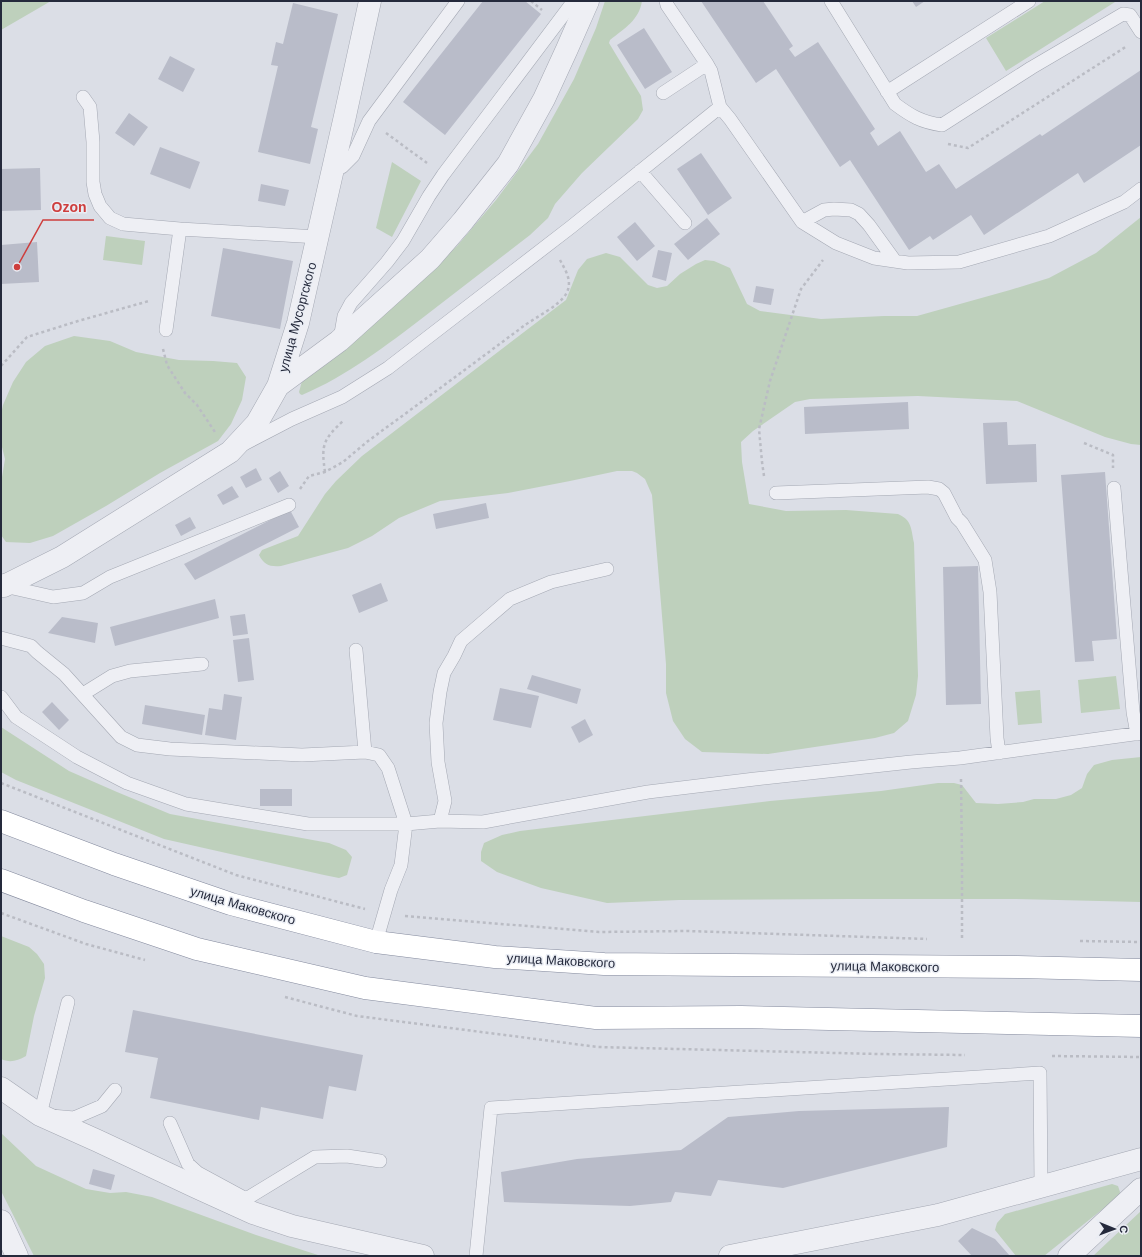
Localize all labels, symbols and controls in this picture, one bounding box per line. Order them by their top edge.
callout: Ozon [43,194,94,220]
text: Ozon [52,199,87,215]
street label: улица Мусоргского [276,260,319,374]
street label: улица Маковского [189,883,297,928]
street label: улица Маковского [506,950,616,971]
street label: улица Маковского [831,958,939,975]
north arrow [1094,1209,1134,1249]
text: С [1118,1225,1130,1233]

